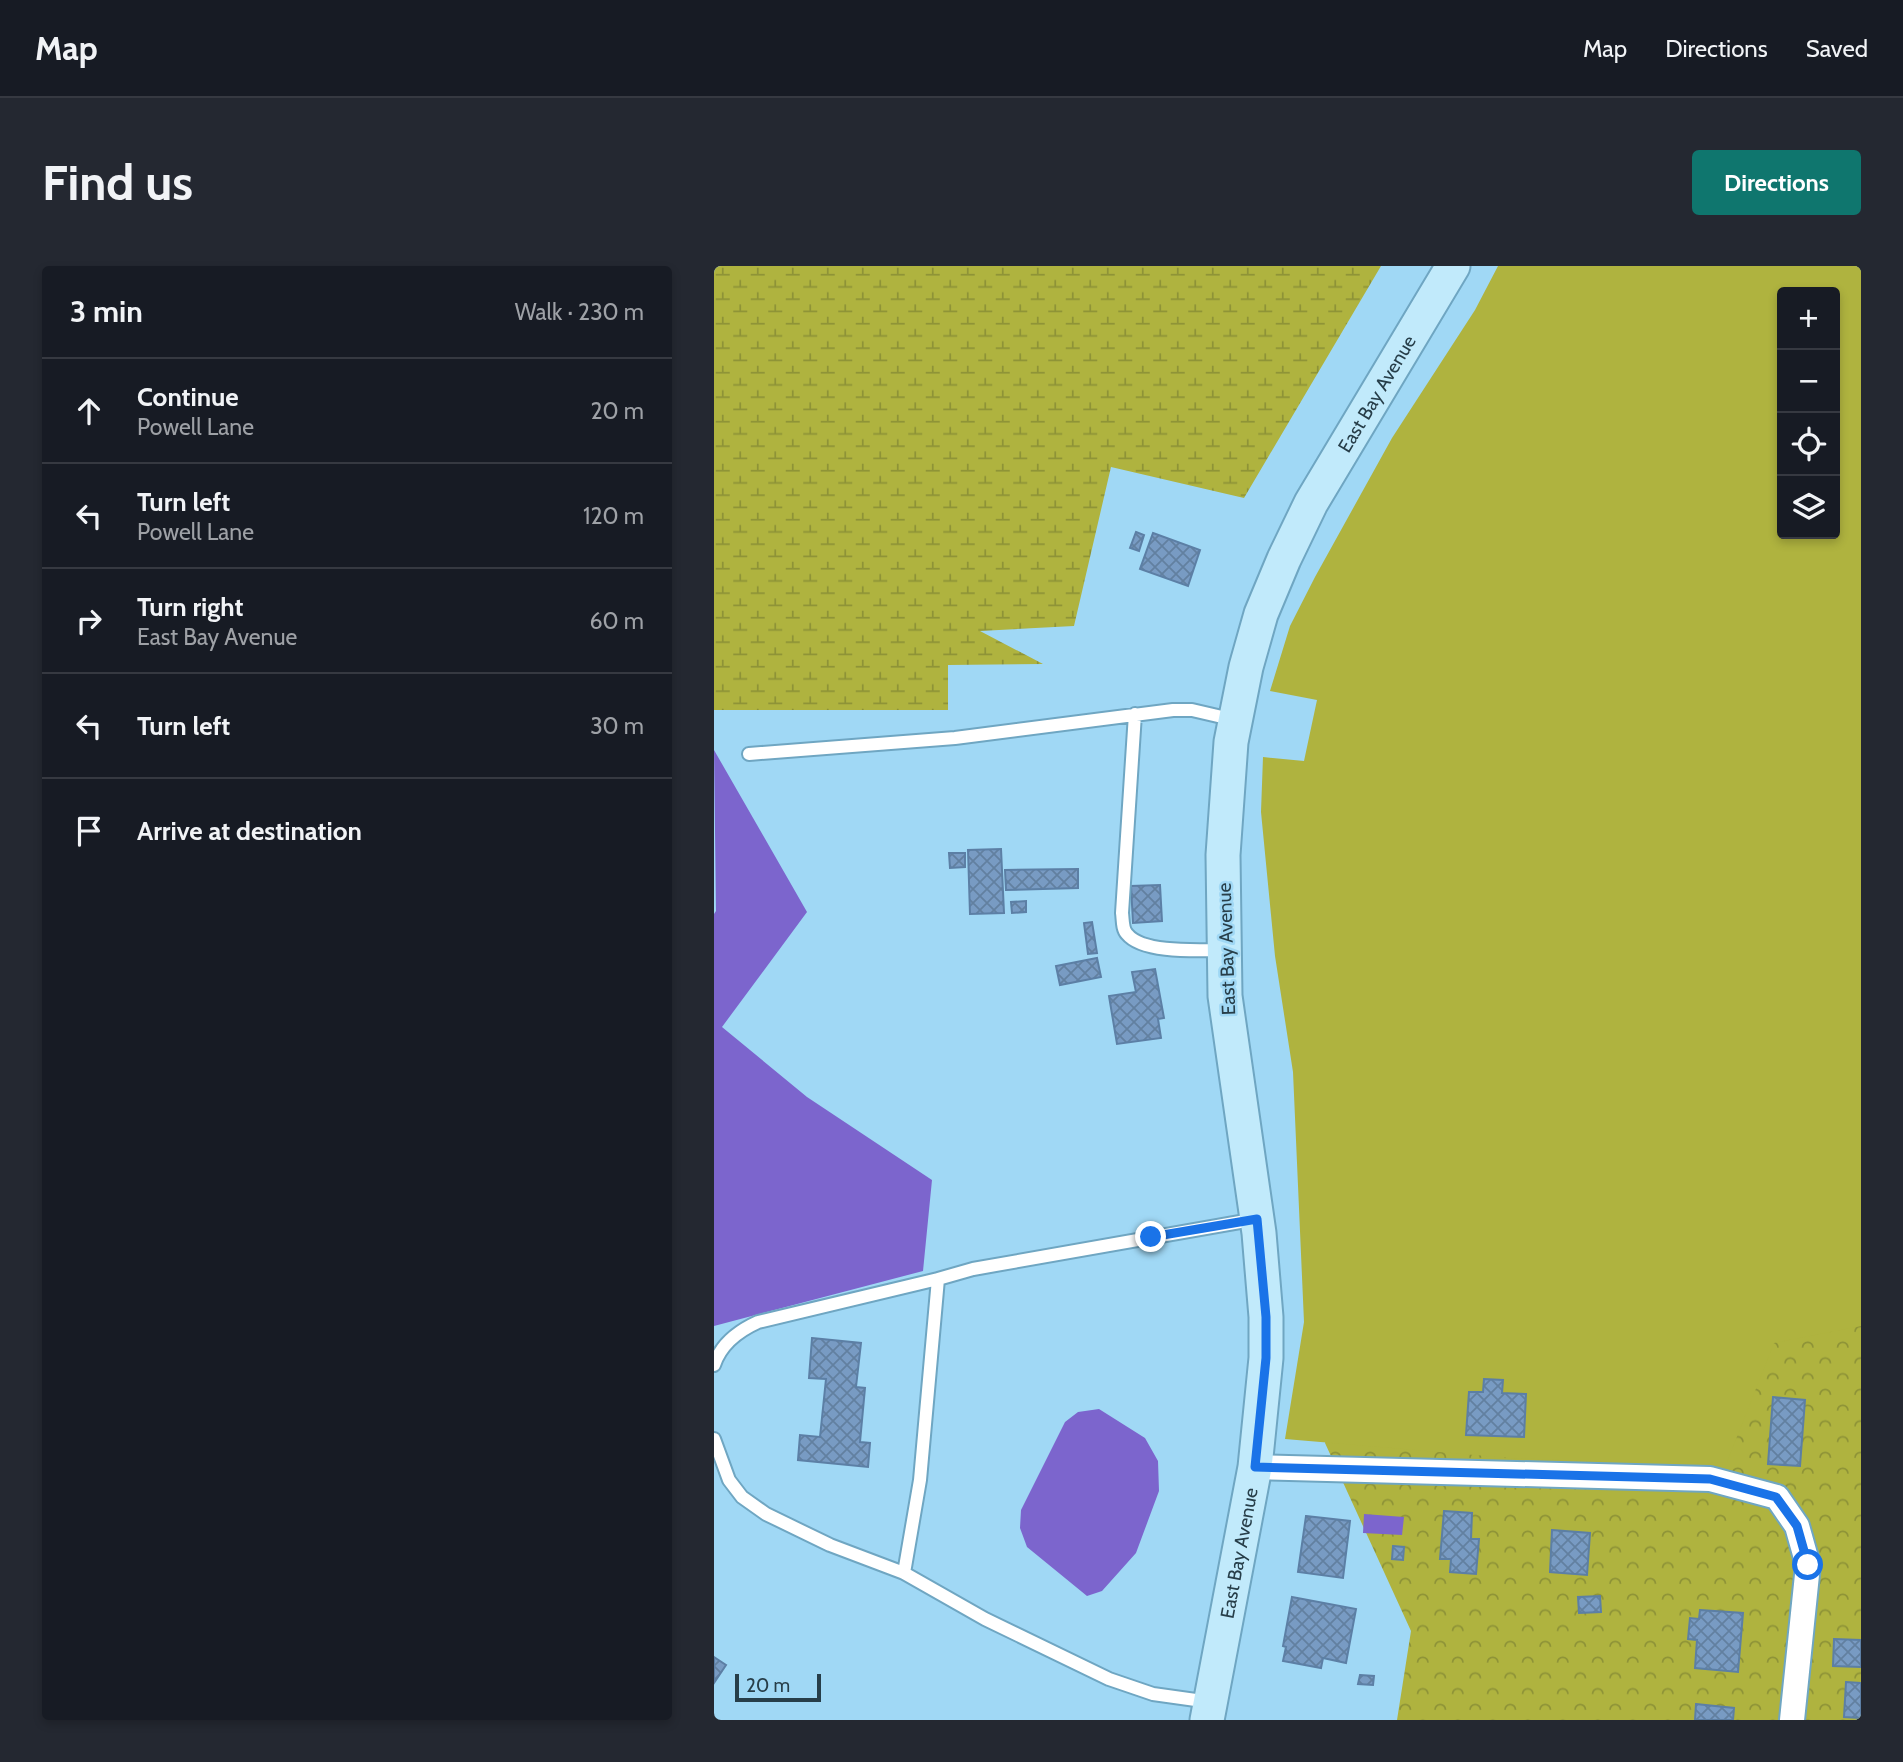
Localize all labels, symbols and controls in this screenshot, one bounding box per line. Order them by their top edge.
text: Map [35,28,98,68]
text: Map [1583,34,1627,63]
text: Directions [1665,34,1768,63]
text: Saved [1806,34,1868,63]
button: Directions [1692,150,1861,215]
text: Find us [42,153,193,212]
map controls [1777,287,1840,539]
button: + [1777,287,1840,350]
text: 3 min [70,293,143,330]
text: Walk · 230 m [515,298,644,326]
street label: East Bay Avenue [1333,331,1421,457]
button: − [1777,350,1840,413]
text: Continue [137,381,239,413]
icon: ahead [70,392,108,430]
text: 20 m [591,397,644,425]
text: Powell Lane [137,413,254,441]
button: locate [1777,413,1840,476]
button: layers [1777,476,1840,539]
text: Turn left [137,486,230,518]
icon: left [70,497,108,535]
text: 120 m [583,502,644,530]
text: Powell Lane [137,518,254,546]
text: Turn right [137,591,243,623]
icon: right [70,602,108,640]
text: 60 m [590,607,644,635]
text: East Bay Avenue [137,623,297,651]
icon: left [70,707,108,745]
text: Turn left [137,710,230,742]
text: 30 m [590,712,644,740]
icon: arrive [70,812,108,850]
text: Arrive at destination [137,815,362,847]
street label: East Bay Avenue [1213,882,1240,1016]
route end [1135,1221,1166,1252]
street label: East Bay Avenue [1216,1486,1263,1620]
route start [1792,1549,1823,1580]
scale bar [735,1671,821,1703]
text: 20 m [746,1674,790,1697]

